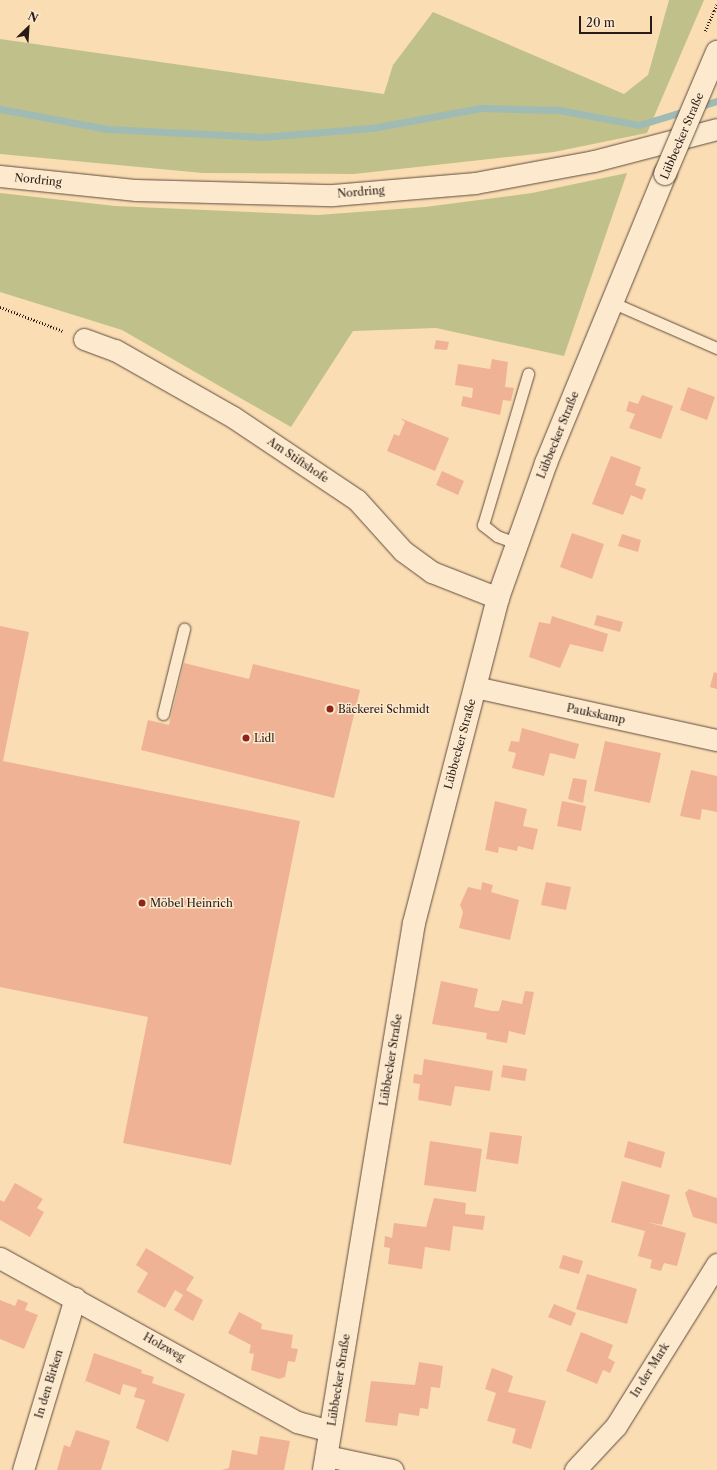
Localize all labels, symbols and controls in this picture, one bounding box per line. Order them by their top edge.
north arrow [8,8,48,48]
scale bar [581,8,654,34]
text: N [26,9,40,25]
text: 20 m [586,15,615,30]
street label: Lübbecker Straße [658,90,706,182]
street label: Nordring [14,171,62,189]
street label: Nordring [337,183,385,201]
street label: Lübbecker Straße [534,389,582,481]
street label: Am Stiftshofe [265,435,331,485]
street label: Lübbecker Straße [442,697,478,791]
street label: Paukskamp [565,701,627,727]
place label: Bäckerei Schmidt [338,702,430,716]
marker: Bäckerei Schmidt [325,704,335,714]
place label: Lidl [254,731,275,745]
marker: Lidl [241,733,251,743]
place label: Möbel Heinrich [150,896,233,910]
marker: Möbel Heinrich [137,898,147,908]
street label: Lübbecker Straße [377,1013,405,1107]
street label: Holzweg [141,1330,187,1364]
street label: Lübbecker Straße [325,1333,353,1427]
street label: In der Mark [628,1340,672,1400]
street label: In den Birken [32,1348,66,1420]

